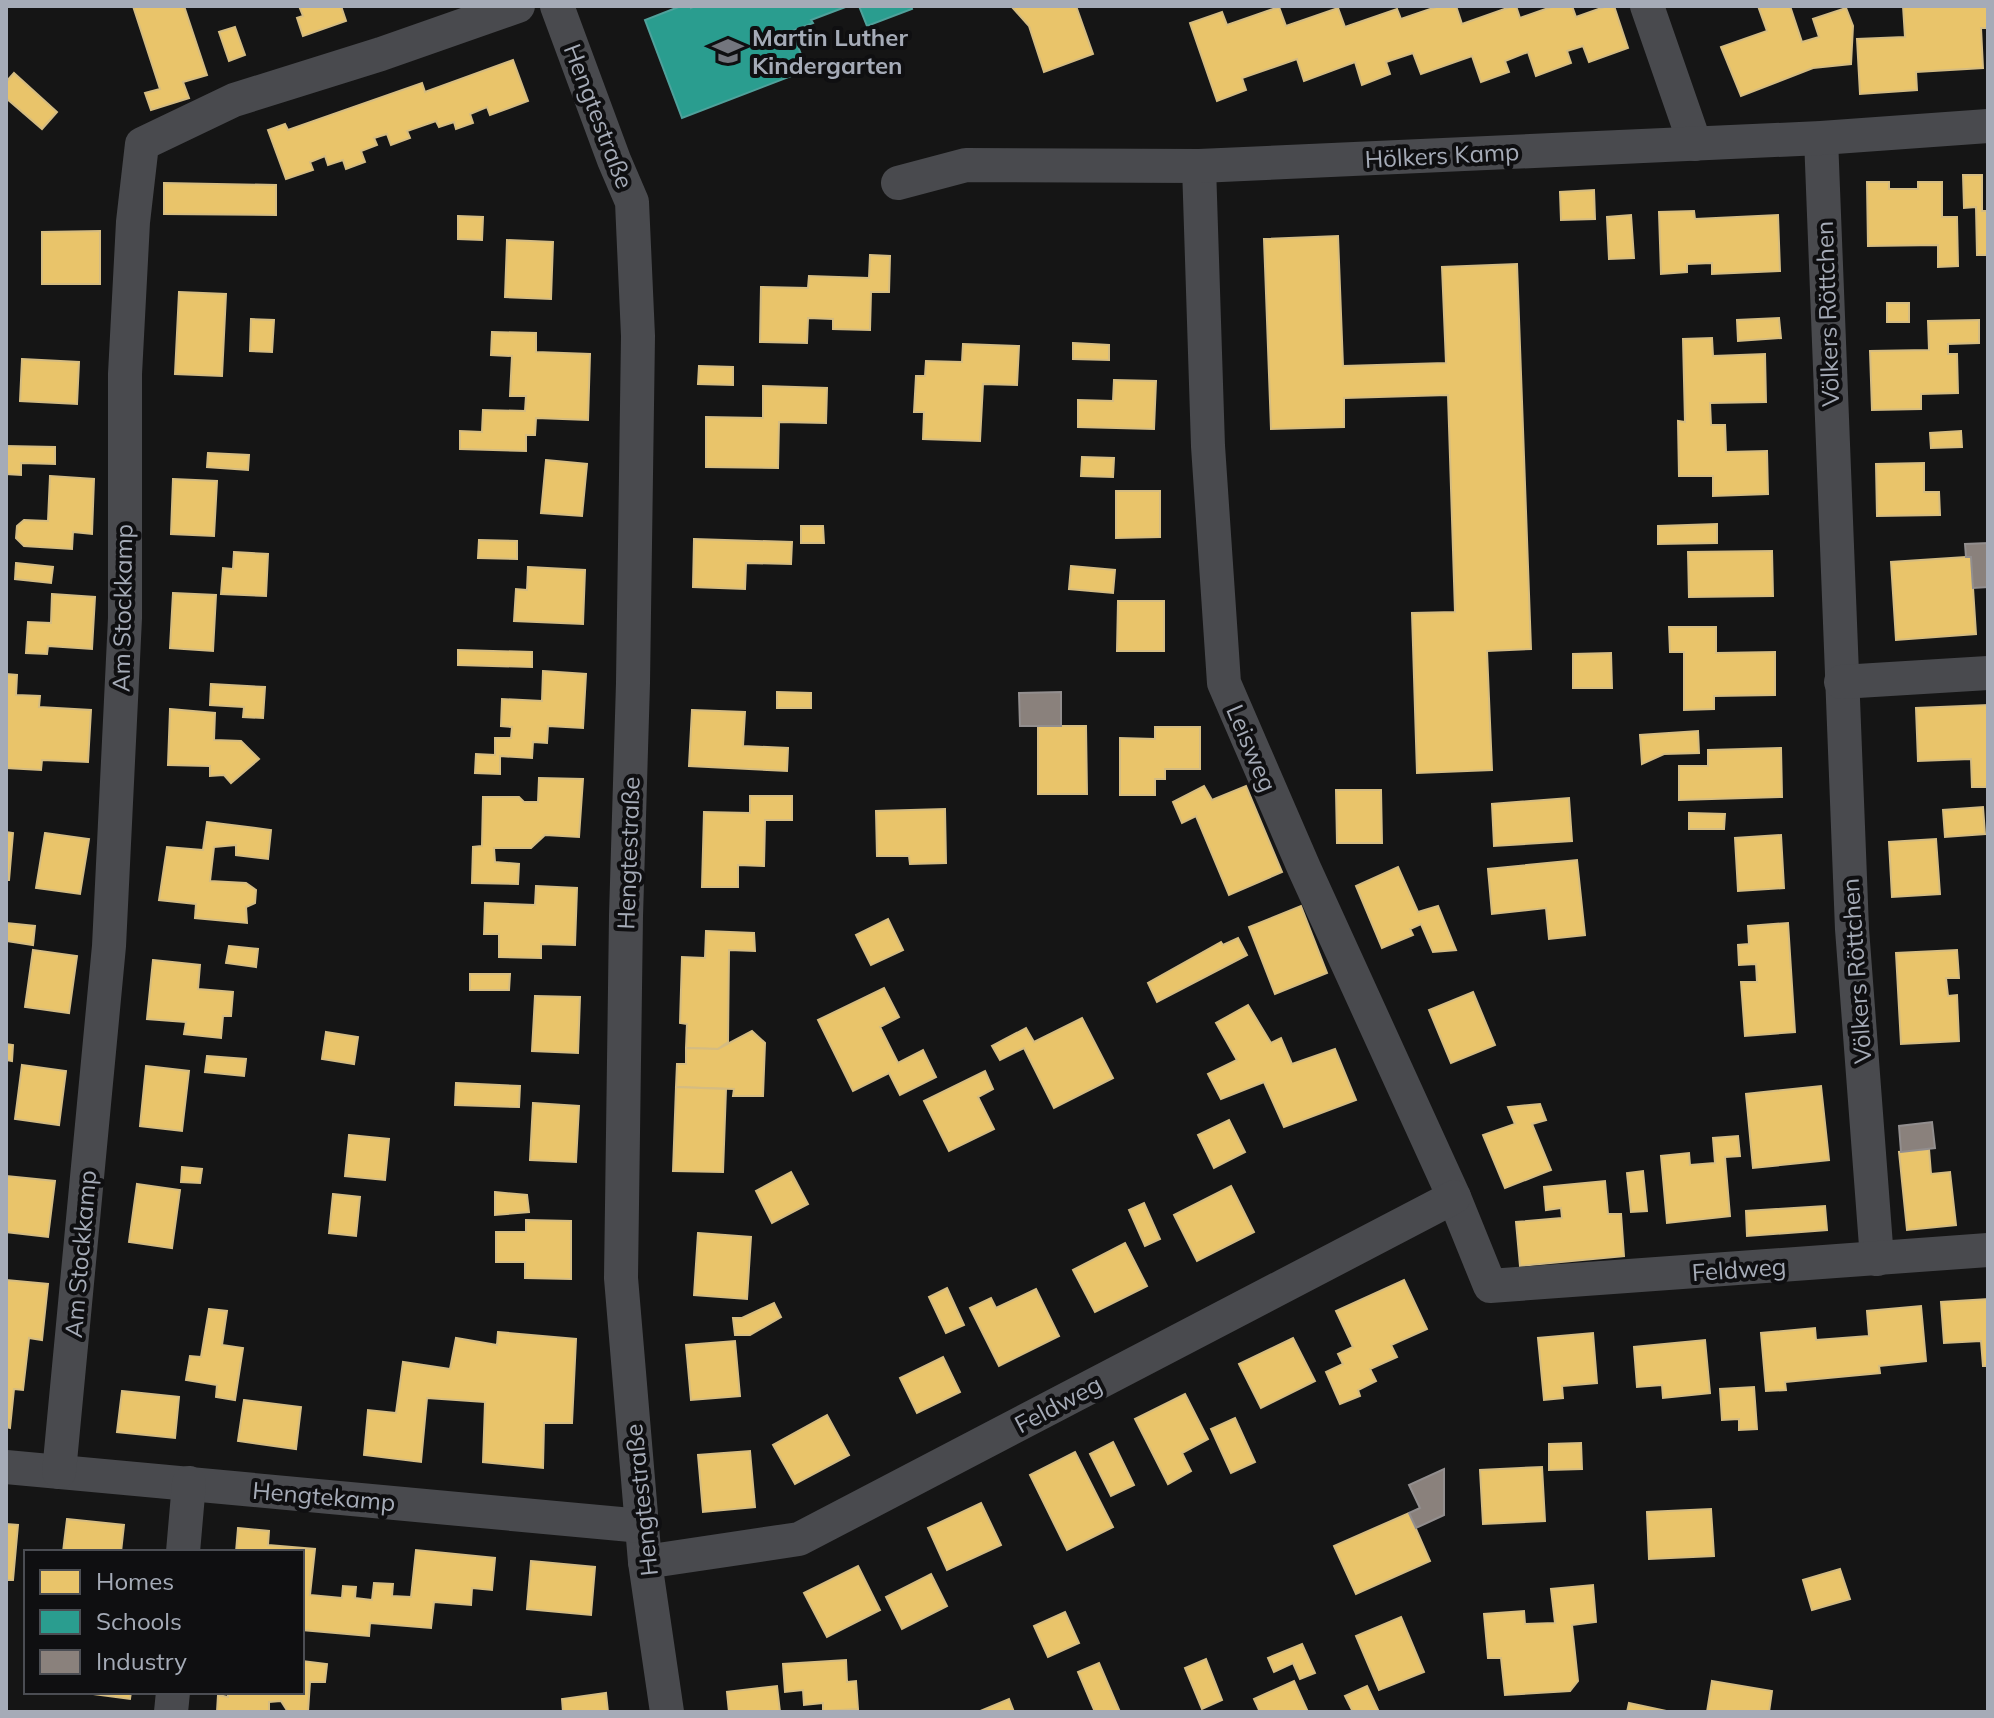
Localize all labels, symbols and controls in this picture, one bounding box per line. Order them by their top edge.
place label: Martin Luther Kindergarten [752,22,908,80]
school or university icon: Martin Luther Kindergarten [711,34,745,68]
street label: Hengtestraße [558,39,640,193]
street label: Hölkers Kamp [1364,136,1520,174]
street label: Völkers Röttchen [1809,221,1845,407]
street label: Am Stockkamp [106,524,138,692]
street label: Leisweg [1220,700,1284,796]
street label: Hengtestraße [610,776,646,930]
street label: Völkers Röttchen [1835,877,1877,1065]
street label: Am Stockkamp [58,1169,102,1339]
street label: Feldweg [1691,1251,1787,1287]
street label: Feldweg [1009,1369,1107,1439]
street label: Hengtestraße [618,1422,664,1578]
street label: Hengtekamp [251,1475,397,1517]
legend [24,1550,304,1694]
text: Homes [96,1566,174,1596]
text: Schools [96,1606,182,1636]
text: Industry [96,1646,187,1676]

